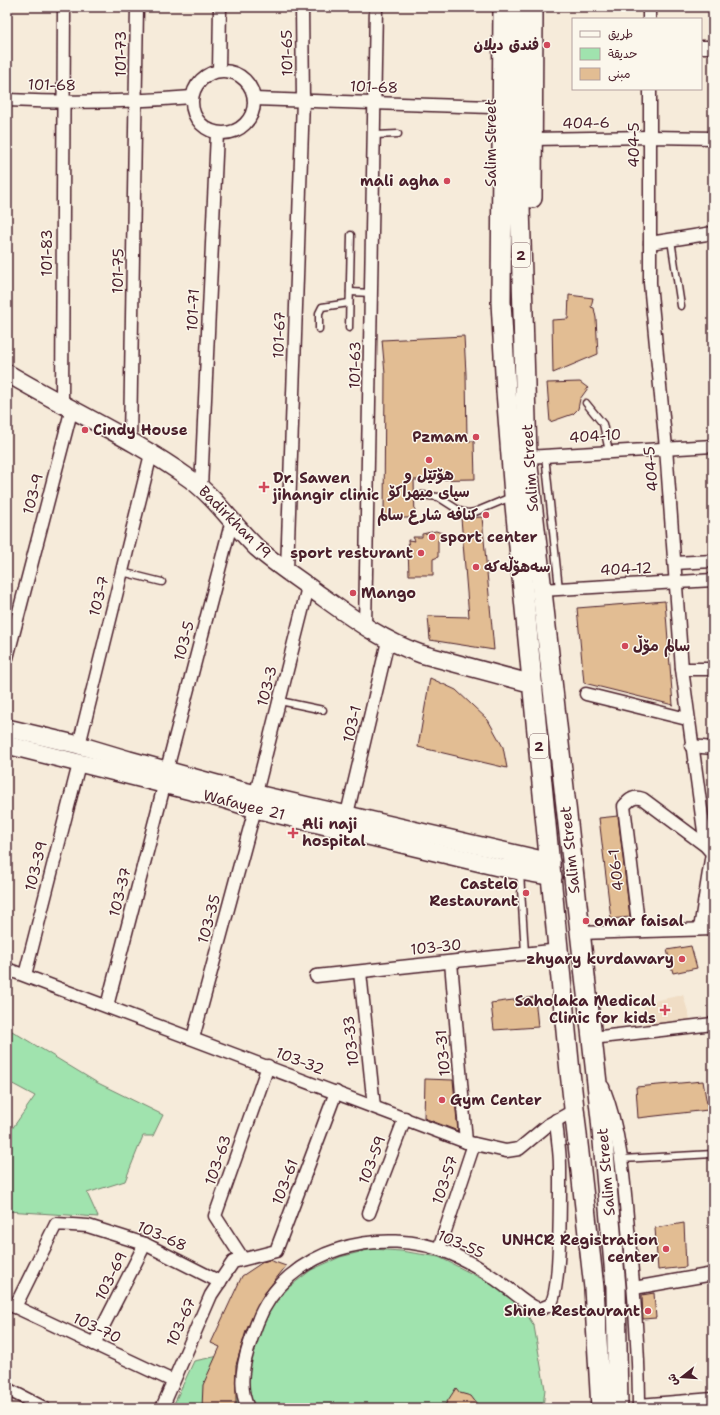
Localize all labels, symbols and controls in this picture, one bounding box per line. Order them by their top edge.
legend [572,18,702,90]
text: طريق [608,26,633,42]
street label: 101-65 [277,29,297,77]
street label: 101-73 [111,31,131,77]
place label: فندق ديلان [473,35,539,55]
marker: فندق ديلان [542,40,552,50]
text: حديقة [608,46,637,62]
text: مبنى [608,66,631,82]
street label: 101-68 [28,75,76,95]
street label: 101-68 [350,76,398,98]
street label: Salim Street [481,99,501,187]
street label: 404-6 [562,113,610,133]
street label: 404-5 [624,122,644,168]
place label: mali agha [360,171,440,191]
marker: mali agha [442,176,452,186]
street label: 101-83 [37,229,57,277]
road number: 2 [512,243,530,267]
street label: 101-75 [108,248,128,294]
street label: 101-71 [182,288,204,332]
street label: 101-67 [268,311,290,359]
street label: 101-63 [345,341,365,389]
place label: Cindy House [93,420,188,440]
street label: Salim Street [517,423,543,513]
street label: 404-10 [568,424,622,448]
marker: Cindy House [80,425,90,435]
place label: Pzmam [412,427,468,447]
marker: Pzmam [471,432,481,442]
street label: 404-5 [639,445,663,493]
marker: هۆتێل و سپای میهراکۆ [424,455,434,465]
place label: هۆتێل و سپای میهراکۆ [387,465,470,502]
place label: Dr. Sawen jihangir clinic [272,468,379,505]
street label: 103-9 [18,471,48,517]
street label: Badirkhan 19 [194,481,276,563]
marker: Dr. Sawen jihangir clinic [258,481,270,493]
place label: كنافه شارع سالم [377,505,478,526]
marker: كنافه شارع سالم [481,510,491,520]
place label: sport center [440,527,538,547]
marker: sport center [427,532,437,542]
place label: sport resturant [290,543,413,563]
marker: sport resturant [416,548,426,558]
place label: سەهۆڵەکە [484,556,550,577]
street label: 404-12 [599,558,653,580]
marker: سەهۆڵەکە [471,562,481,572]
street label: 103-7 [84,574,114,618]
place label: Mango [361,583,416,603]
marker: Mango [348,588,358,598]
street label: 103-5 [169,619,199,663]
place label: سالم مۆڵ [633,635,690,657]
marker: سالم مۆڵ [620,641,630,651]
street label: 103-3 [252,664,282,708]
street label: 103-1 [338,704,366,744]
road number: 2 [530,734,548,758]
street label: Wafayee 21 [201,785,287,825]
street label: Salim Street [555,805,585,895]
place label: Ali naji hospital [302,814,366,851]
marker: Ali naji hospital [287,827,299,839]
street label: 103-39 [20,839,52,893]
street label: 406-1 [603,848,629,892]
street label: 103-37 [104,865,136,919]
place label: Castelo Restaurant [429,874,518,911]
marker: Castelo Restaurant [521,888,531,898]
street label: 103-35 [193,892,225,946]
place label: omar faisal [594,911,684,931]
marker: omar faisal [581,916,591,926]
street label: 103-30 [409,934,463,960]
place label: zhyary kurdawary [526,949,674,969]
marker: zhyary kurdawary [677,954,687,964]
place label: Saholaka Medical Clinic for kids [515,991,656,1028]
marker: Saholaka Medical Clinic for kids [659,1004,671,1016]
street label: 103-33 [338,1015,364,1067]
street label: 103-31 [431,1029,455,1077]
street label: 103-32 [273,1043,327,1079]
place label: Gym Center [450,1090,542,1110]
marker: Gym Center [437,1095,447,1105]
street label: Salim Street [592,1127,620,1217]
street label: 103-63 [200,1132,236,1188]
street label: 103-59 [354,1133,390,1187]
street label: 103-57 [427,1153,463,1207]
street label: 103-61 [267,1156,303,1208]
street label: 103-68 [134,1216,190,1256]
street label: 103-55 [434,1225,488,1263]
place label: UNHCR Registration center [502,1230,658,1267]
marker: UNHCR Registration center [661,1244,671,1254]
street label: 103-69 [90,1248,132,1304]
street label: 103-67 [161,1294,201,1350]
place label: Shine Restaurant [504,1301,640,1321]
marker: Shine Restaurant [643,1306,653,1316]
street label: 103-70 [70,1308,124,1348]
north arrow [662,1357,702,1397]
text: ش [664,1372,682,1388]

